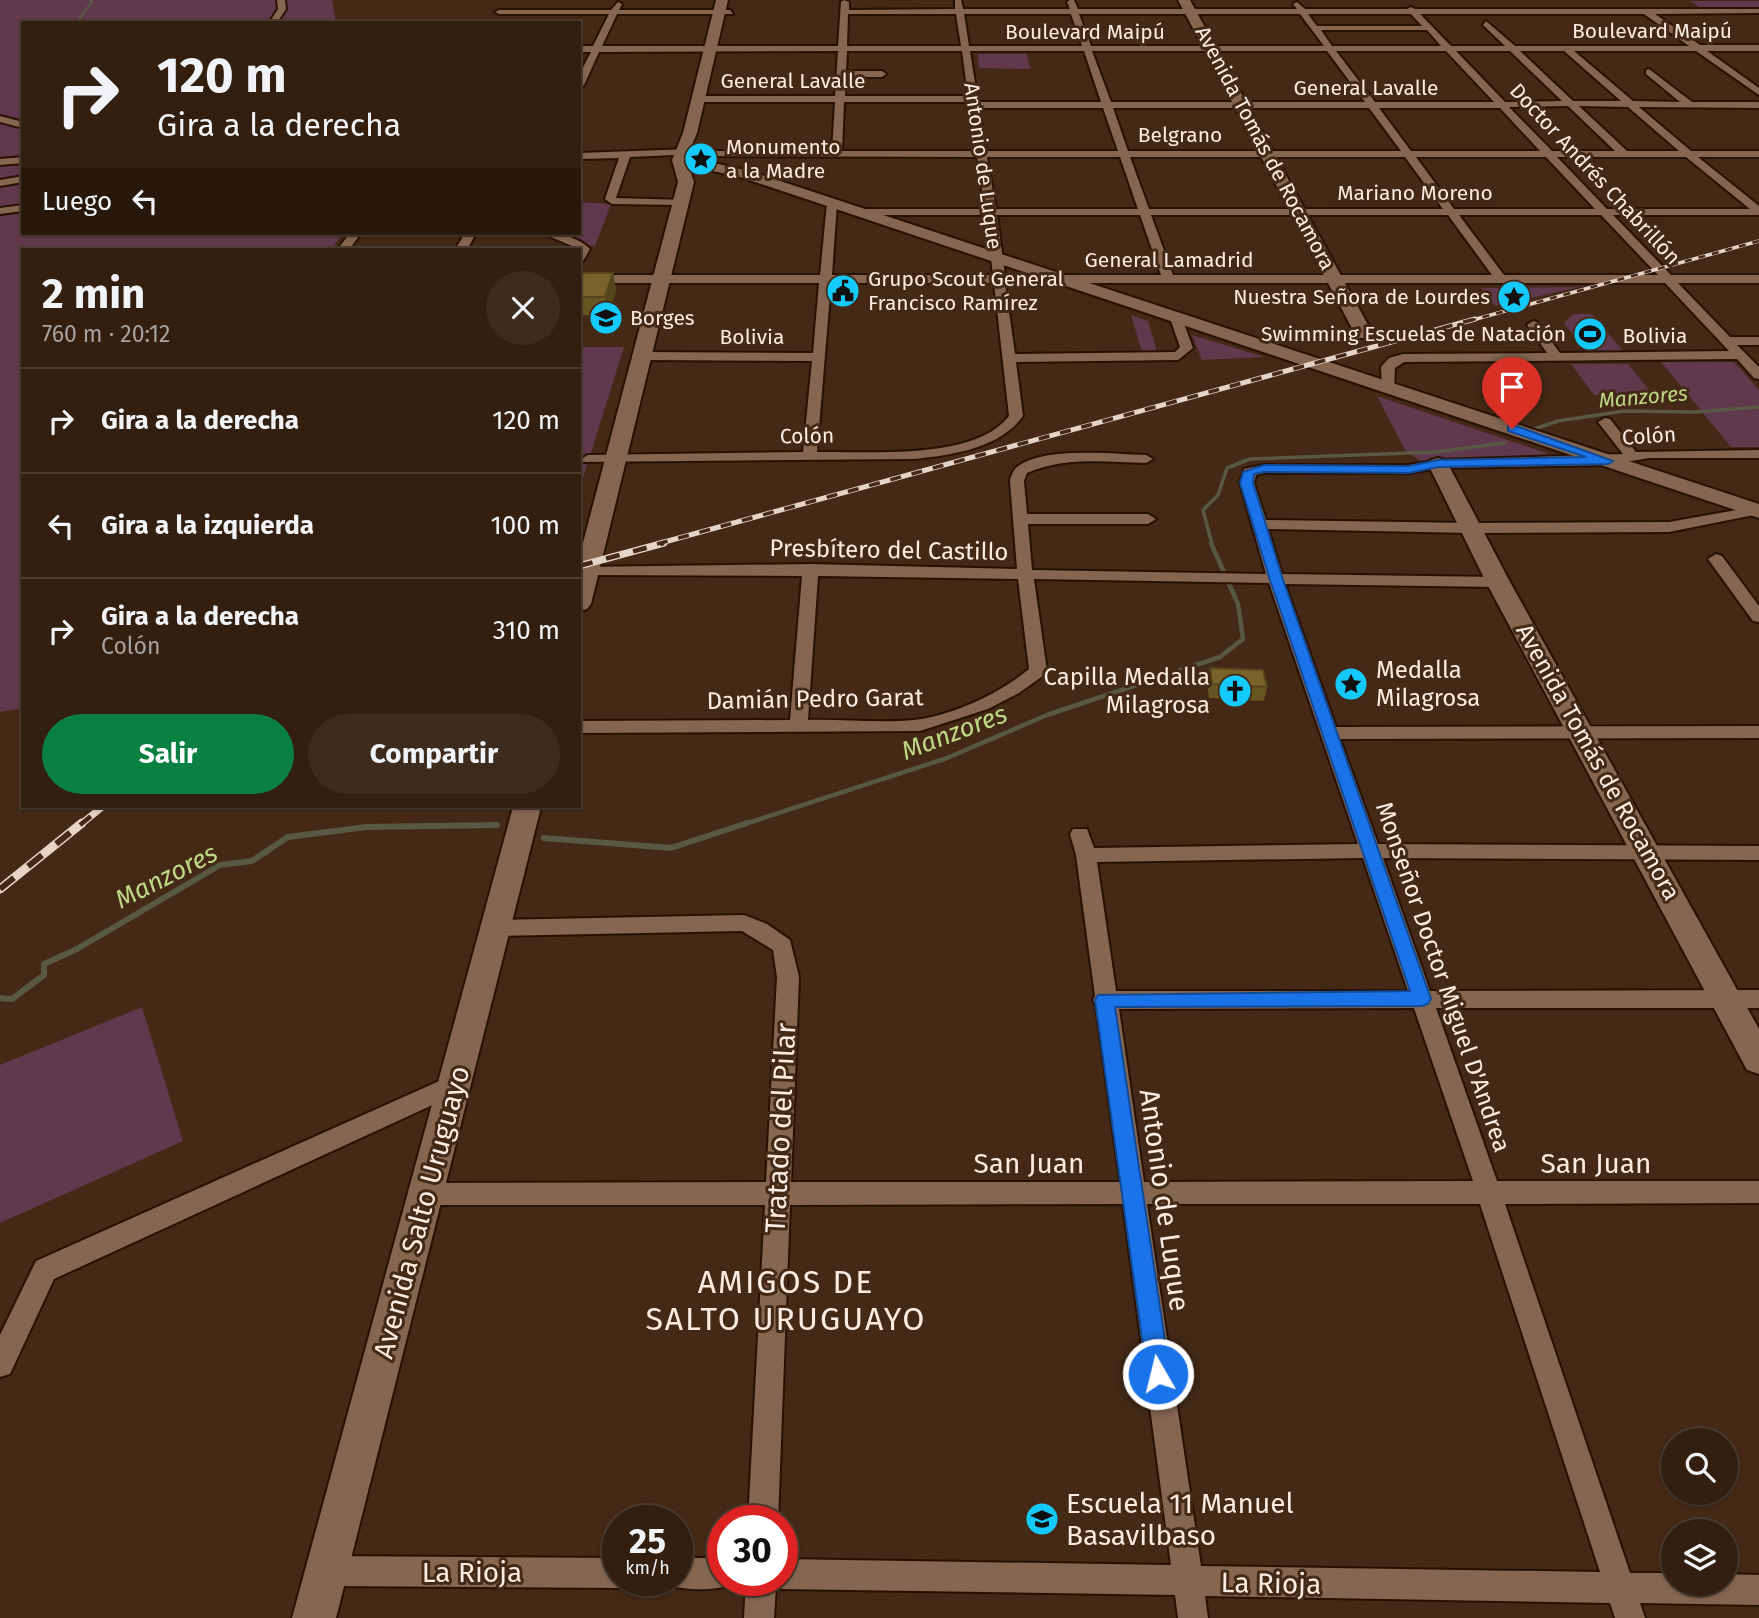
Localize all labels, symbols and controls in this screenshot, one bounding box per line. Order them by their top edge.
street label: Boulevard Maipú [1572,18,1732,44]
street label: Boulevard Maipú [1005,19,1165,45]
street label: Avenida Tomás de Rocamora [1190,22,1340,274]
text: 120 m [157,46,287,105]
icon: right [42,49,133,140]
street label: General Lavalle [721,68,865,94]
street label: General Lavalle [1294,75,1438,101]
street label: Doctor Andrés Chabrillón [1504,78,1686,270]
street label: Antonio de Luque [958,81,1008,251]
text: Gira a la derecha [157,106,401,144]
street label: Belgrano [1138,122,1222,148]
place label: Monumento a la Madre [726,134,840,184]
place icon: Monumento a la Madre [682,140,720,178]
street label: Mariano Moreno [1337,180,1493,206]
icon: left [126,182,164,220]
text: Luego [42,186,112,217]
street label: General Lamadrid [1085,247,1254,273]
place label: Grupo Scout General Francisco Ramírez [868,266,1064,316]
text: 2 min [42,269,145,319]
button: close [486,271,560,345]
public building icon: Grupo Scout General Francisco Ramírez [824,272,862,310]
place icon: Nuestra Señora de Lourdes [1495,278,1533,316]
place label: Nuestra Señora de Lourdes [1233,284,1490,310]
school or university icon: Borges [587,299,625,337]
place label: Borges [630,305,695,331]
sports icon: Swimming Escuelas de Natación [1571,315,1609,353]
text: 760 m · 20:12 [42,320,170,348]
place label: Swimming Escuelas de Natación [1261,321,1566,347]
street label: Bolivia [1623,323,1687,349]
street label: Bolivia [720,324,784,350]
pin [1482,357,1542,429]
icon: arrive [1493,368,1531,406]
water label: Manzores [1597,380,1689,414]
icon: right [42,402,80,440]
text: Gira a la derecha [101,405,299,436]
text: 120 m [492,405,560,436]
street label: Colón [1621,421,1677,451]
street label: Colón [780,423,834,449]
icon: left [42,507,80,545]
text: Gira a la izquierda [101,510,314,541]
text: 100 m [491,510,560,541]
street label: Presbítero del Castillo [769,534,1009,566]
text: Gira a la derecha [101,601,299,632]
icon: right [42,612,80,650]
text: 310 m [493,615,560,646]
street label: Avenida Tomás de Rocamora [1510,619,1686,905]
text: Colón [101,632,160,660]
place label: Medalla Milagrosa [1376,656,1480,712]
place label: Capilla Medalla Milagrosa [1043,663,1210,719]
place icon: Medalla Milagrosa [1332,665,1370,703]
church icon: Capilla Medalla Milagrosa [1216,672,1254,710]
street label: Damián Pedro Garat [706,683,924,715]
water label: Manzores [897,698,1011,767]
button: Salir [42,714,294,794]
button: Compartir [308,714,560,794]
street label: Monseñor Doctor Miguel D'Andrea [1370,798,1516,1156]
water label: Manzores [110,838,223,915]
street label: Tratado del Pilar [759,1022,802,1234]
street label: Avenida Salto Uruguayo [367,1062,476,1362]
street label: Antonio de Luque [1133,1087,1196,1313]
street label: San Juan [974,1147,1084,1180]
street label: San Juan [1541,1147,1651,1180]
district label: AMIGOS DE SALTO URUGUAYO [645,1263,927,1338]
position arrow [1121,1337,1195,1411]
map controls [1661,1428,1738,1596]
button: search [1661,1428,1738,1505]
place label: Escuela 11 Manuel Basavilbaso [1066,1487,1294,1552]
school or university icon: Escuela 11 Manuel Basavilbaso [1023,1500,1061,1538]
speed limit sign: 30 [707,1505,798,1596]
button: layers [1661,1519,1738,1596]
text: 25 [629,1520,666,1562]
street label: La Rioja [422,1556,522,1589]
text: km/h [625,1557,670,1579]
street label: La Rioja [1220,1566,1322,1601]

